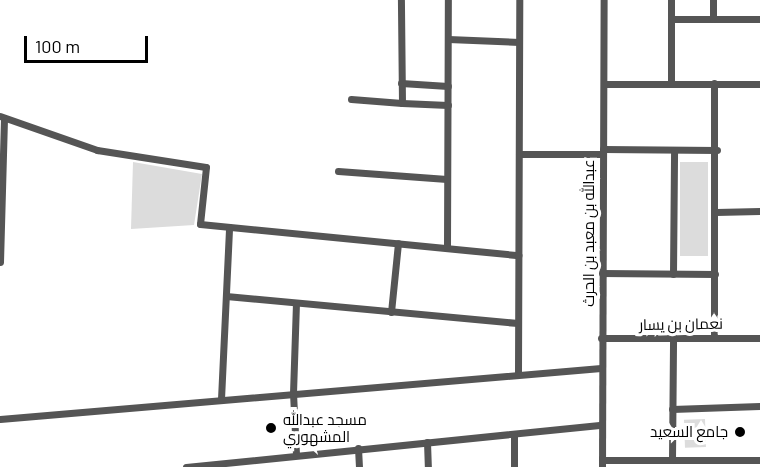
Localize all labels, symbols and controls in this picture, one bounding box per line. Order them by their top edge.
scale bar [27,24,152,62]
text: 100 m [35,35,80,57]
street label: عبدالله بن معبد بن الحرث [580,159,598,307]
street label: نعمان بن يسار [639,314,723,334]
place label: مسجد عبدالله المشهوري [283,410,367,445]
marker: مسجد عبدالله المشهوري [264,421,278,435]
place label: جامع السعيد [650,423,728,441]
marker: جامع السعيد [733,425,747,439]

